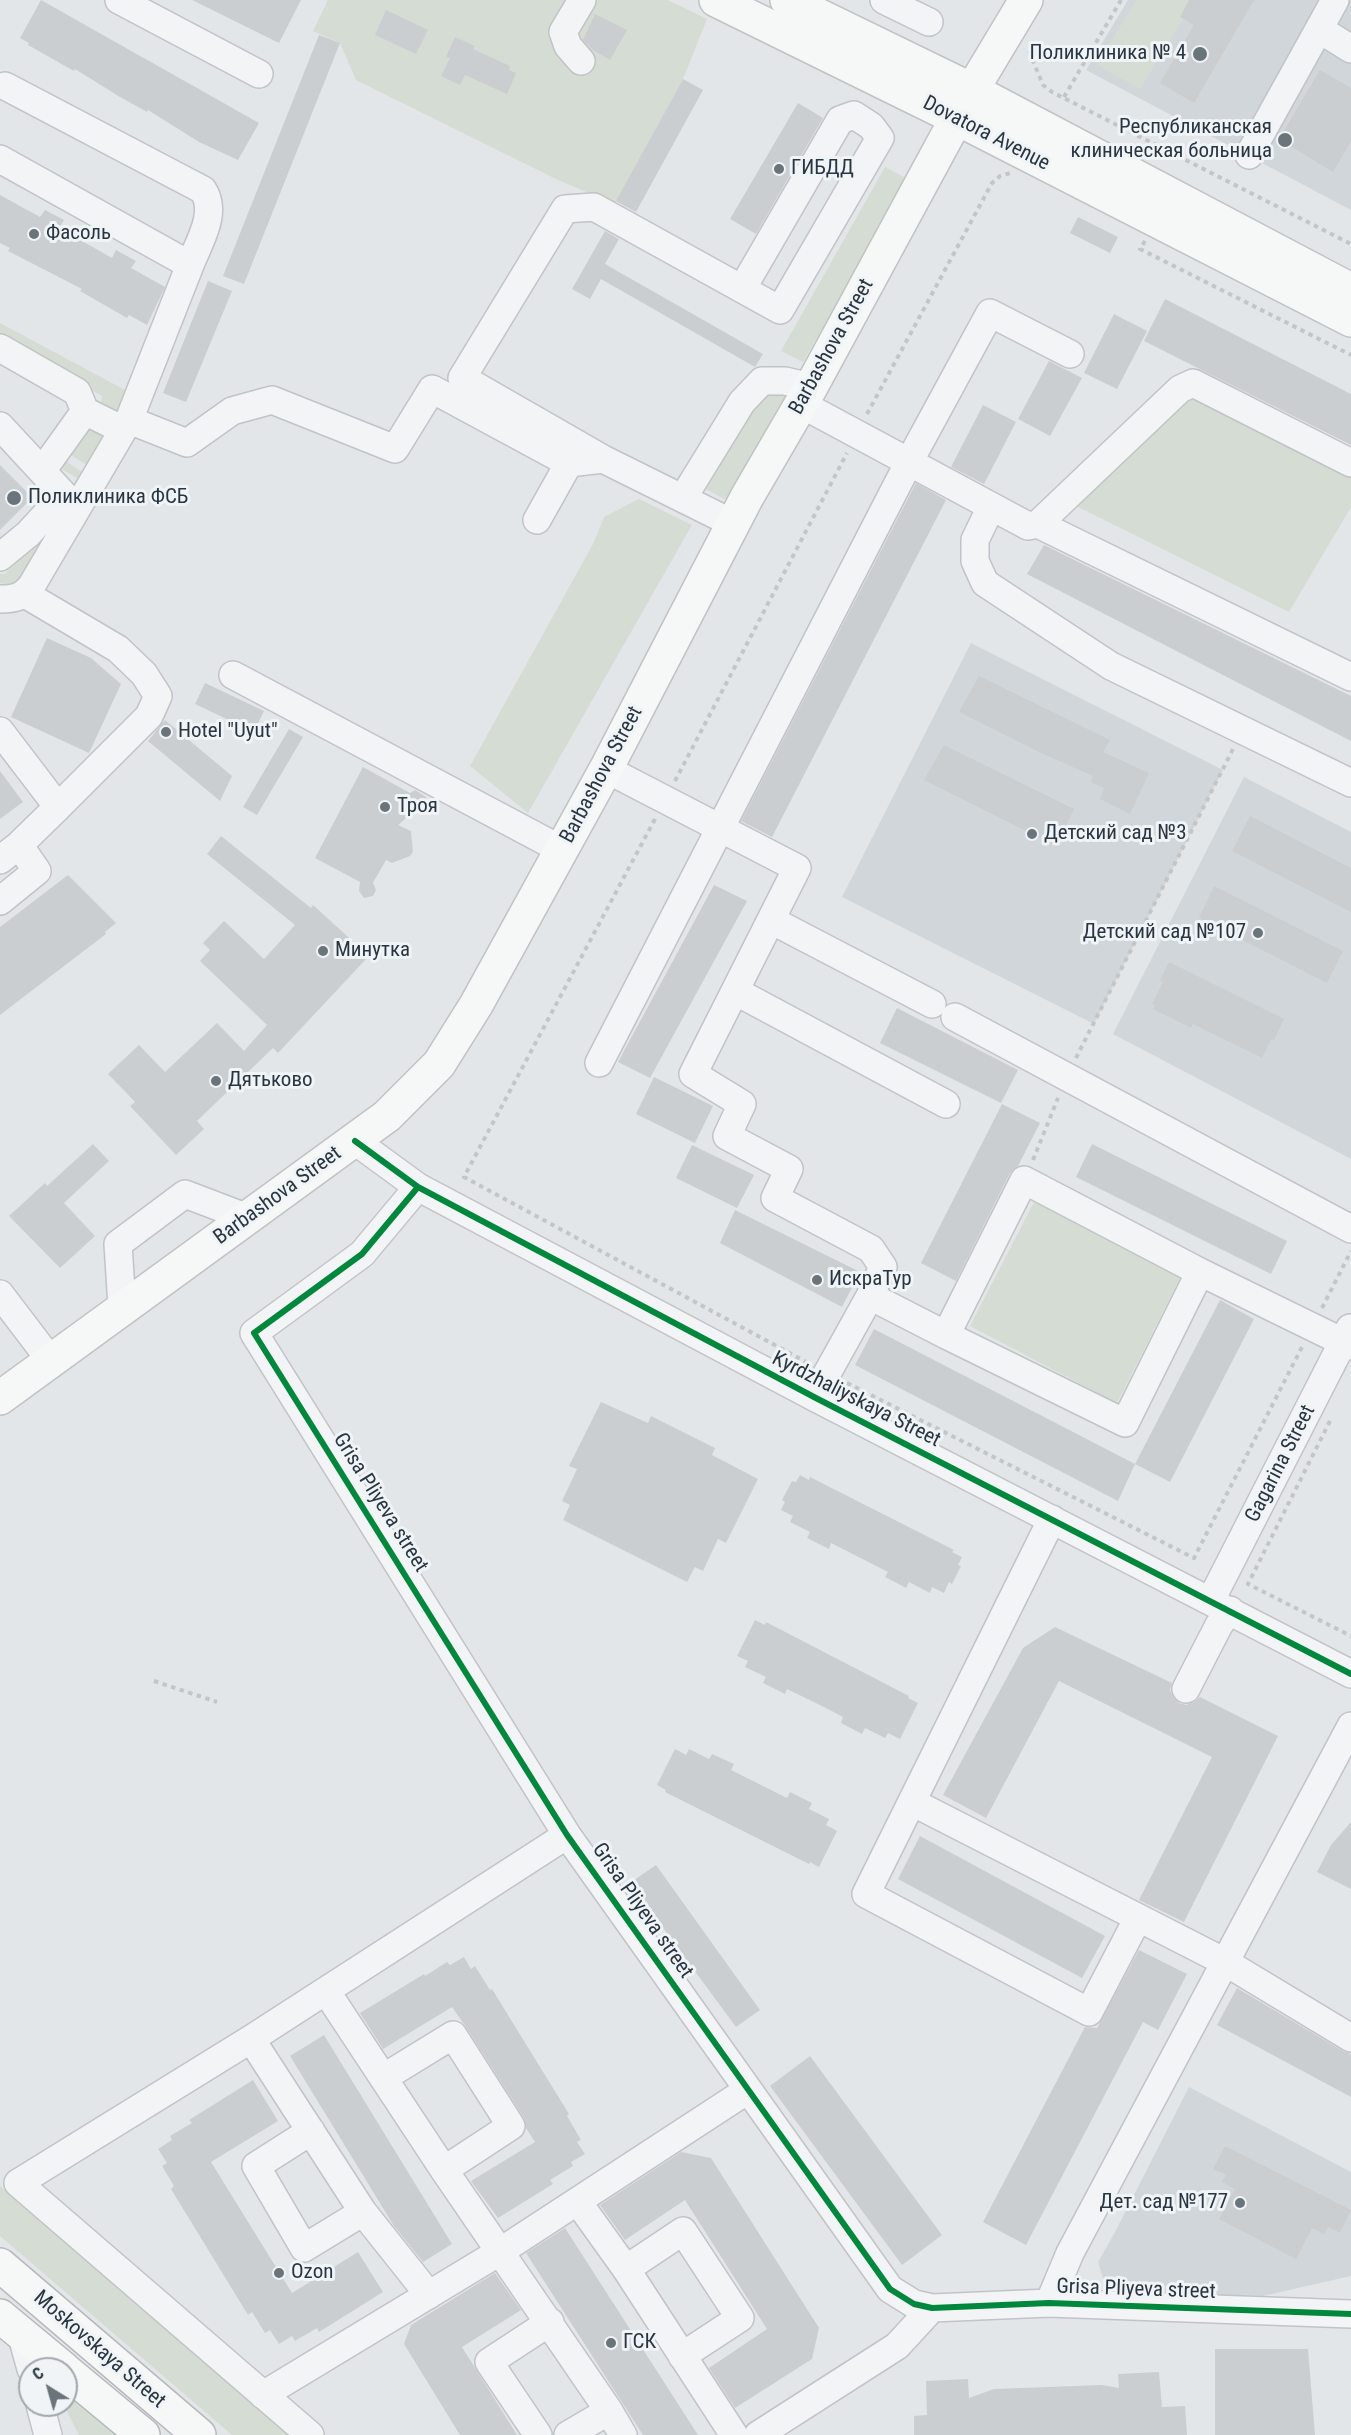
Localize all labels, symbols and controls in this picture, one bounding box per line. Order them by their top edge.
place label: Поликлиника № 4 [1030,41,1186,67]
marker: Поликлиника № 4 [1191,45,1209,63]
street label: Dovatora Avenue [918,91,1054,177]
place label: Республиканская клиническая больница [1071,115,1272,165]
marker: Республиканская клиническая больница [1276,131,1294,149]
place label: ГИБДД [791,156,854,182]
marker: ГИБДД [772,162,786,176]
place label: Фасоль [46,221,111,247]
marker: Фасоль [27,227,41,241]
street label: Barbashova Street [784,275,880,419]
place label: Поликлиника ФСБ [28,485,188,511]
marker: Поликлиника ФСБ [5,489,23,507]
street label: Barbashova Street [555,702,649,848]
place label: Hotel "Uyut" [178,719,278,745]
marker: Hotel "Uyut" [159,725,173,739]
place label: Троя [397,794,438,820]
marker: Троя [378,800,392,814]
place label: Детский сад №3 [1044,821,1187,847]
marker: Детский сад №3 [1025,827,1039,841]
place label: Детский сад №107 [1083,920,1246,946]
marker: Детский сад №107 [1251,926,1265,940]
place label: Минутка [335,938,410,964]
marker: Минутка [316,944,330,958]
place label: Дятьково [228,1068,313,1094]
marker: Дятьково [209,1074,223,1088]
street label: Barbashova Street [209,1141,347,1251]
place label: ИскраТур [829,1267,912,1293]
marker: ИскраТур [810,1273,824,1287]
street label: Kyrdzhaliyskaya Street [767,1347,945,1453]
street label: Gagarina Street [1241,1401,1321,1527]
street label: Grisa Pliyeva street [327,1429,433,1577]
street label: Grisa Pliyeva street [586,1839,698,1983]
place label: Дет. сад №177 [1100,2190,1228,2216]
marker: Дет. сад №177 [1233,2196,1247,2210]
place label: Ozon [291,2260,333,2286]
marker: Ozon [272,2266,286,2280]
street label: Grisa Pliyeva street [1056,2275,1216,2305]
street label: Moskovskaya Street [28,2286,170,2414]
place label: ГСК [623,2330,656,2356]
marker: ГСК [604,2336,618,2350]
north arrow [18,2357,78,2417]
text: С [29,2363,47,2384]

